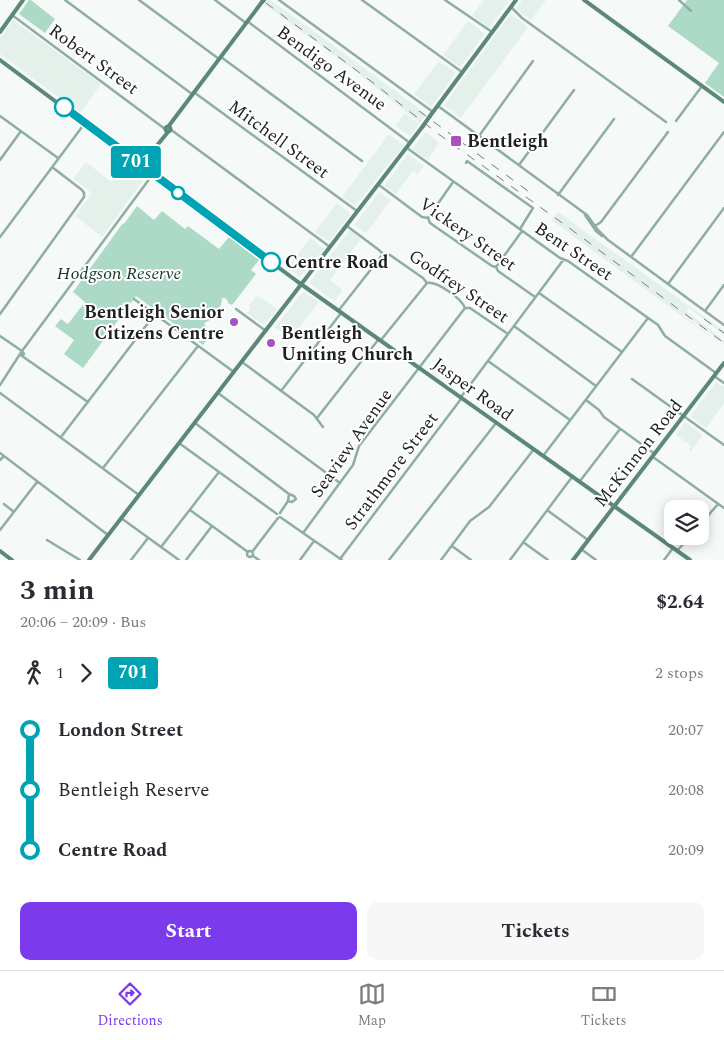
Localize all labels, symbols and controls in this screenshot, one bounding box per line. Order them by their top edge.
street label: Robert Street [43,17,144,101]
street label: Bendigo Avenue [271,19,392,118]
street label: Mitchell Street [222,93,335,185]
unlabelled marker [54,97,74,117]
place label: Bentleigh [467,128,548,155]
marker: Bentleigh [449,134,463,148]
line badge: 701 [107,146,165,178]
text: 701 [121,148,151,175]
unlabelled marker [171,186,185,200]
street label: Vickery Street [413,191,522,278]
street label: Bent Street [529,215,618,288]
street label: Godfrey Street [403,243,514,330]
place label: Centre Road [285,249,389,276]
marker: Centre Road [261,252,281,272]
park label: Hodgson Reserve [57,260,181,287]
place label: Bentleigh Senior Citizens Centre [84,299,224,347]
marker: Bentleigh Senior Citizens Centre [228,316,240,328]
place label: Bentleigh Uniting Church [281,320,413,368]
marker: Bentleigh Uniting Church [265,337,277,349]
street label: Jasper Road [427,351,519,428]
street label: Seaview Avenue [304,383,399,503]
street label: McKinnon Road [588,394,689,513]
street label: Strathmore Street [338,406,445,536]
map controls [664,500,709,545]
button: layers [664,500,709,545]
text: 3 min [20,569,95,612]
text: $2.64 [656,588,704,617]
text: 20:06 – 20:09 · Bus [20,610,146,634]
icon: walk [20,659,48,687]
icon: forward [72,659,100,687]
text: 701 [118,659,148,686]
text: 1 [56,661,64,685]
text: 2 stops [655,661,704,685]
text: London Street [58,716,183,745]
text: 20:07 [668,718,704,742]
text: Bentleigh Reserve [58,776,209,805]
text: 20:08 [668,778,704,802]
text: Centre Road [58,836,167,865]
text: 20:09 [668,838,704,862]
button: Start [20,902,357,960]
button: Tickets [367,902,704,960]
tab: Directions [97,980,163,1031]
tab: Map [358,980,386,1031]
tab: Tickets [581,980,627,1031]

